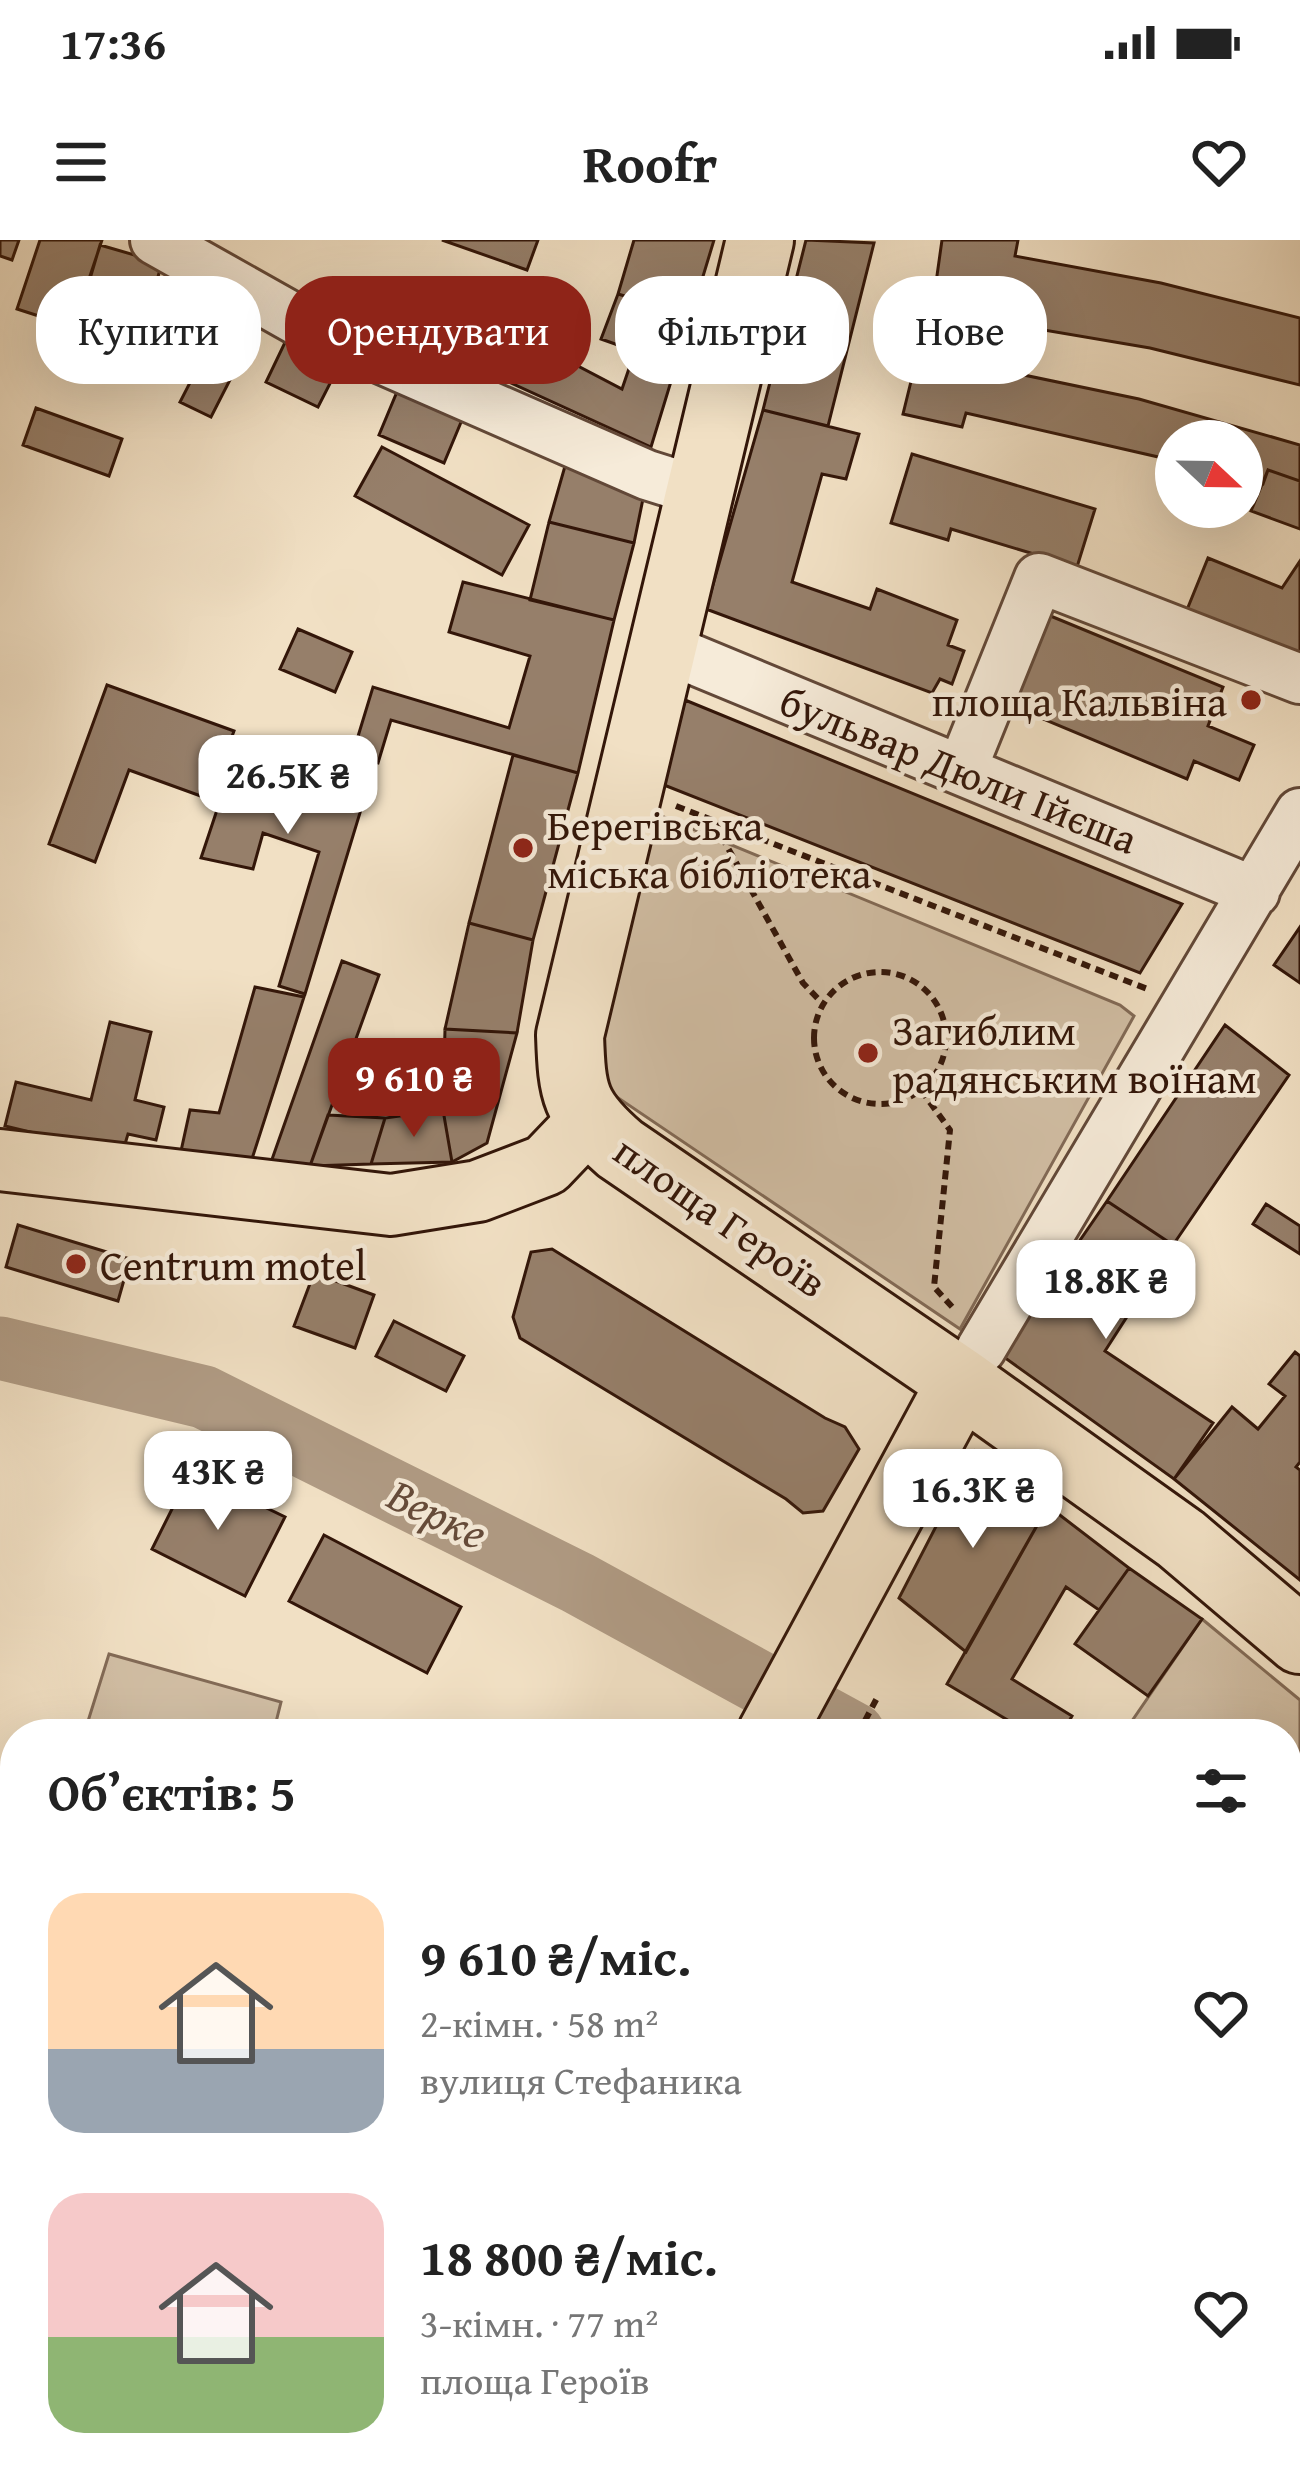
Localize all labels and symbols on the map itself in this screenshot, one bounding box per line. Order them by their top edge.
north arrow [1155,420,1263,528]
street label: бульвар Дюли Ійєша [771,669,1147,869]
place label: площа Кальвіна [932,670,1227,731]
marker: площа Кальвіна [1238,687,1264,713]
pin: 26.5K ₴ [177,735,399,837]
place label: Берегівська міська бібліотека [547,794,872,903]
marker: Берегівська міська бібліотека [510,835,536,861]
place label: Загиблим радянським воїнам [892,999,1257,1108]
pin: 9 610 ₴ [303,1038,525,1140]
marker: Загиблим радянським воїнам [855,1040,881,1066]
street label: площа Героїв [602,1120,840,1312]
place label: Centrum motel [100,1234,367,1295]
pin: 18.8K ₴ [995,1240,1217,1342]
marker: Centrum motel [63,1251,89,1277]
pin: 43K ₴ [134,1431,302,1533]
pin: 16.3K ₴ [862,1449,1084,1551]
water label: Верке [377,1461,499,1565]

